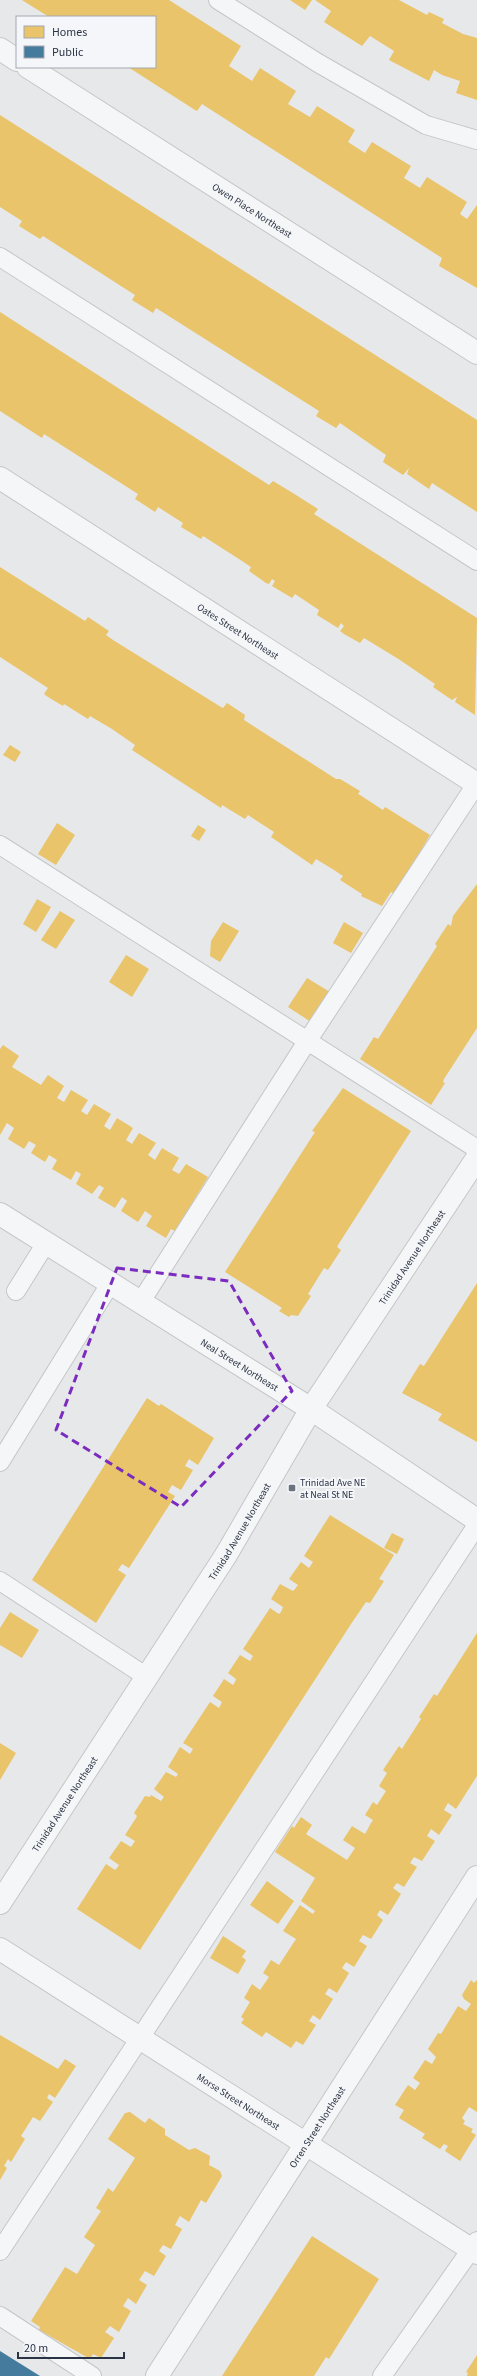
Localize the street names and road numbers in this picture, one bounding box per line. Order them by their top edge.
street label: Owen Place Northeast [209,180,295,242]
street label: Oates Street Northeast [194,600,282,663]
street label: Trinidad Avenue Northeast [376,1207,449,1308]
street label: Neal Street Northeast [198,1335,281,1395]
street label: Trinidad Avenue Northeast [205,1480,275,1583]
street label: Trinidad Avenue Northeast [29,1754,102,1855]
street label: Morse Street Northeast [194,2070,283,2134]
street label: Orren Street Northeast [286,2083,349,2171]

